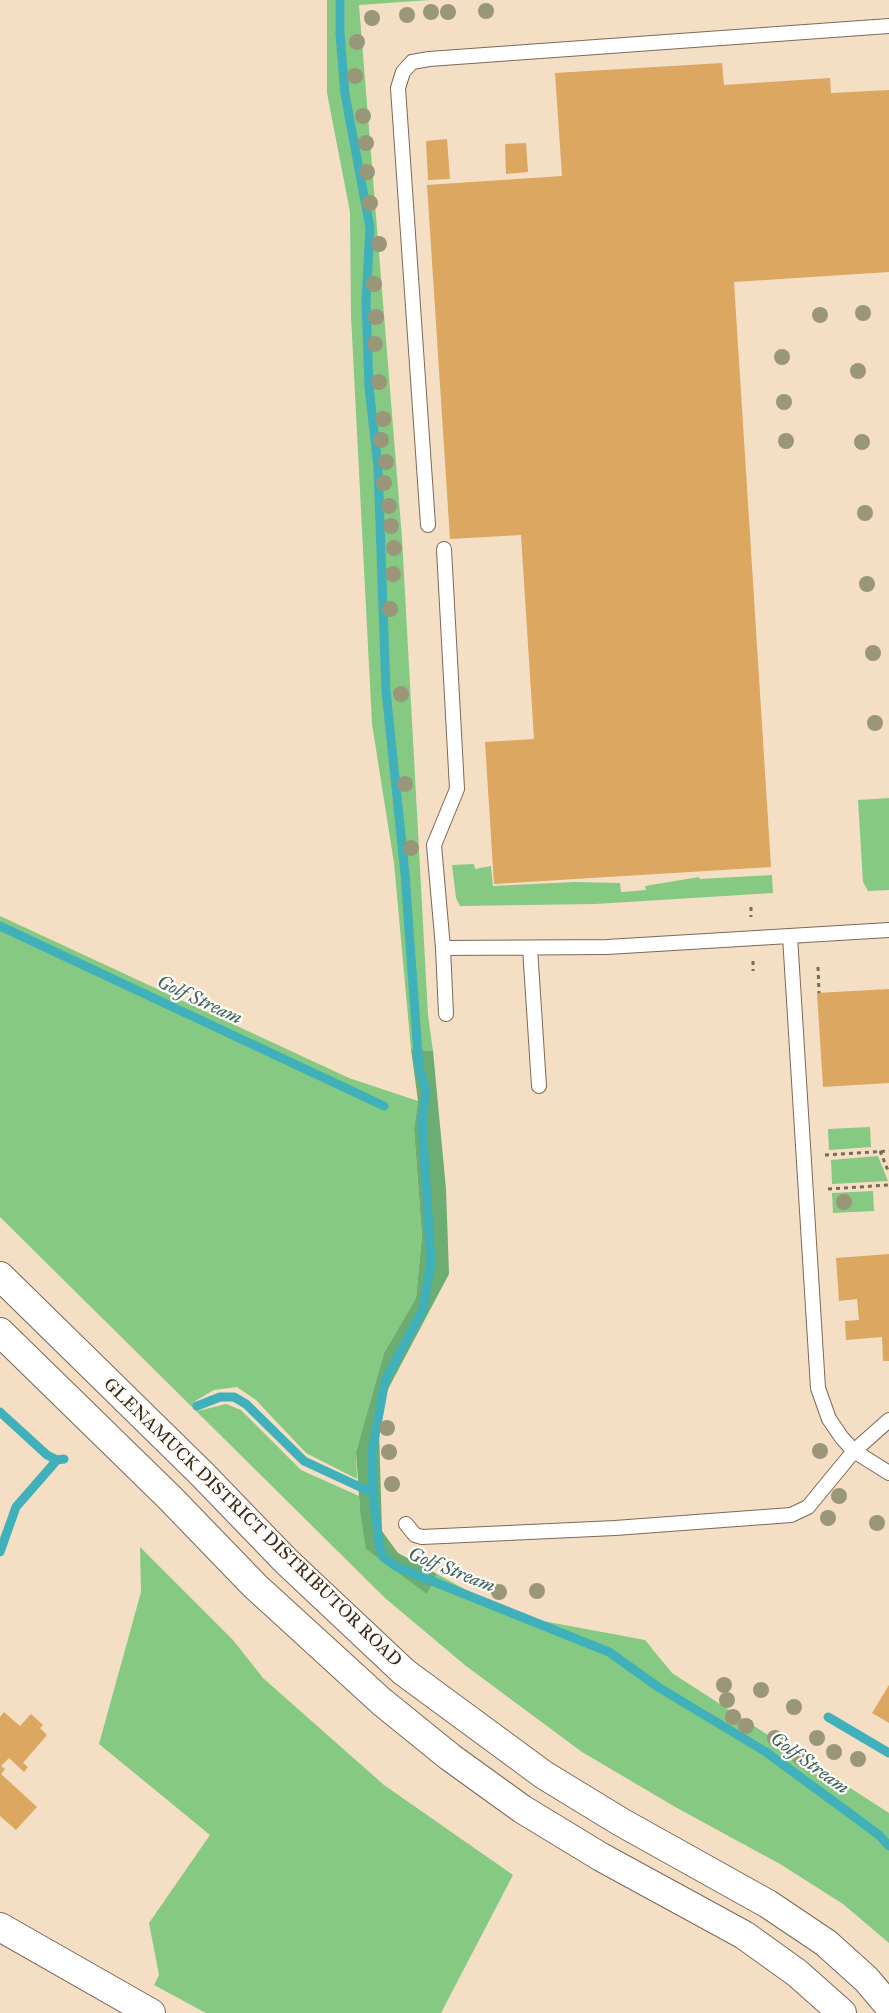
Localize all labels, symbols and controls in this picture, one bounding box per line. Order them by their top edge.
water label: Golf Stream [153,971,245,1031]
street label: GLENAMUCK DISTRICT DISTRIBUTOR ROAD [98,1374,406,1672]
water label: Golf Stream [404,1543,498,1599]
water label: Golf Stream [765,1728,853,1800]

